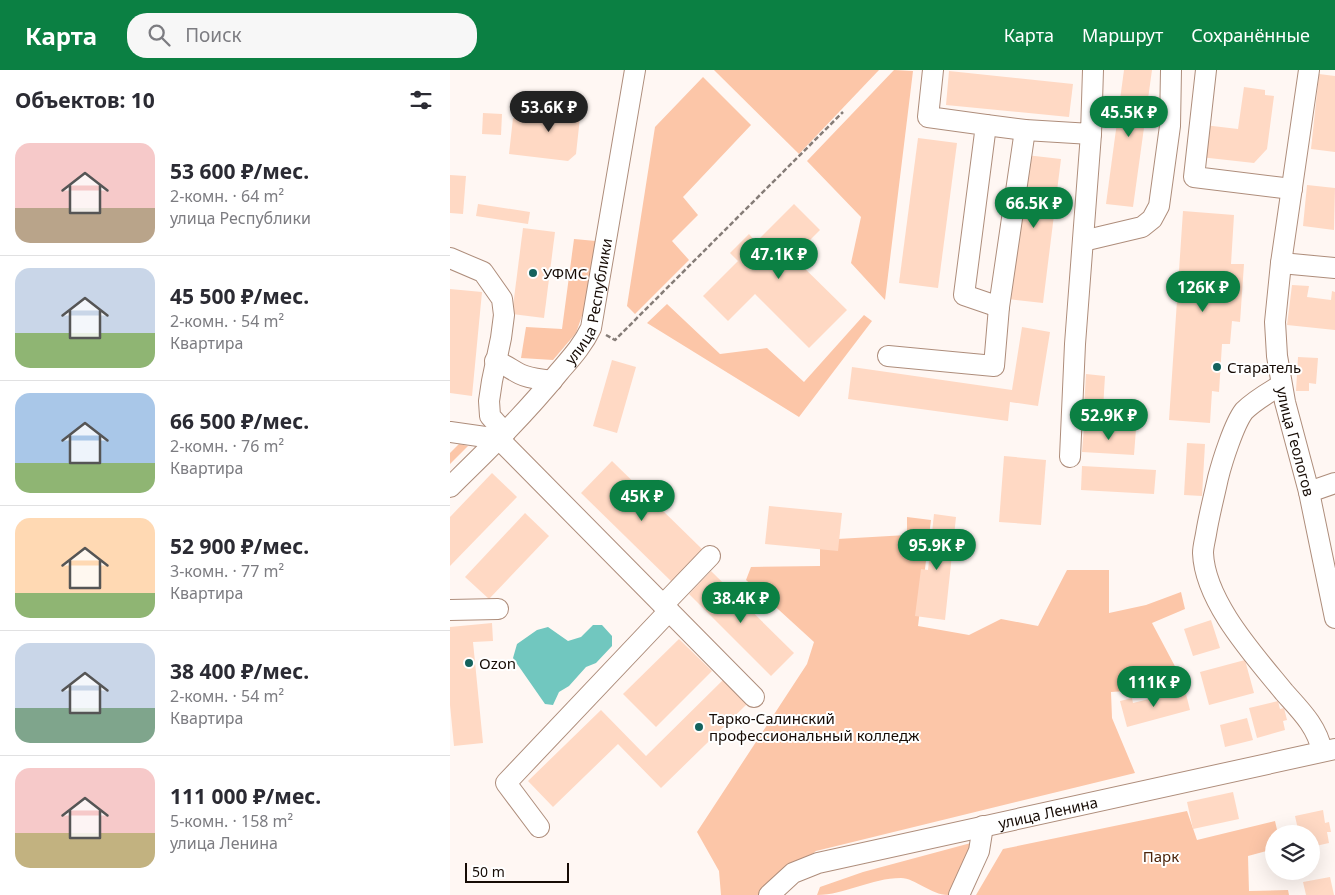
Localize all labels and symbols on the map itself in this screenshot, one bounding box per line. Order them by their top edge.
pin: 53.6K ₽ [503,90,595,133]
pin: 45.5K ₽ [1083,96,1175,138]
pin: 66.5K ₽ [988,186,1080,229]
street label: улица Республики [560,237,616,368]
pin: 47.1K ₽ [733,238,825,280]
place label: УФМС [543,263,587,283]
marker: УФМС [527,267,539,279]
pin: 126K ₽ [1162,270,1244,313]
place label: Старатель [1227,357,1301,377]
marker: Старатель [1211,361,1223,373]
street label: улица Геологов [1273,385,1320,498]
pin: 52.9K ₽ [1063,398,1155,441]
pin: 45K ₽ [607,480,677,522]
pin: 95.9K ₽ [891,528,983,571]
pin: 38.4K ₽ [695,582,787,624]
place label: Ozon [479,653,516,673]
marker: Ozon [463,657,475,669]
pin: 111K ₽ [1113,666,1195,708]
place label: Тарко-Салинский профессиональный колледж [709,708,920,745]
marker: Тарко-Салинский профессиональный колледж [693,721,705,733]
street label: улица Ленина [996,792,1100,833]
park label: Парк [1143,846,1179,866]
scale bar [465,860,569,883]

